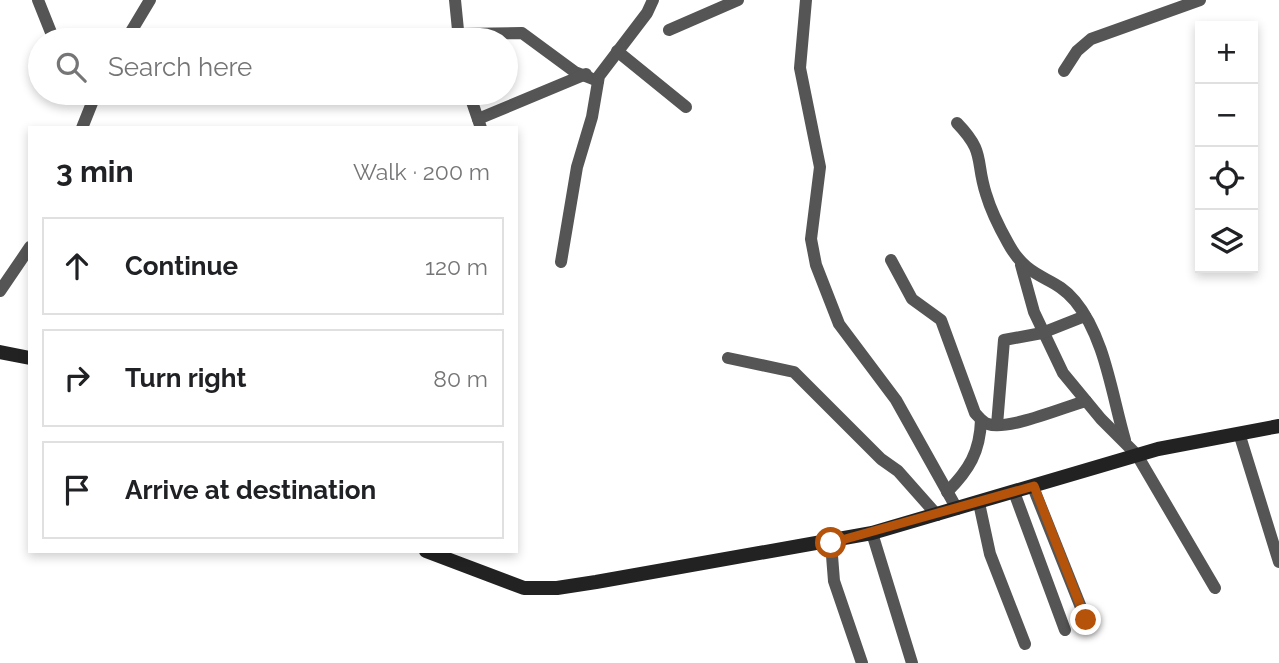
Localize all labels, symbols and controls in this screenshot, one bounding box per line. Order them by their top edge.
map controls [1195,21,1258,273]
button: + [1195,21,1258,84]
search box [28,28,518,105]
icon: search [52,48,90,86]
text: Search here [108,52,252,82]
button: − [1195,84,1258,147]
button: locate [1195,147,1258,210]
text: 3 min [56,154,134,189]
text: Walk · 200 m [353,158,490,185]
button: layers [1195,210,1258,273]
icon: ahead [58,247,96,285]
text: Continue [125,251,238,281]
text: 120 m [425,253,488,280]
icon: right [58,359,96,397]
text: Turn right [125,363,246,393]
text: 80 m [433,365,488,392]
icon: arrive [58,471,96,509]
text: Arrive at destination [125,475,376,505]
route start [815,527,846,558]
route end [1070,604,1101,635]

